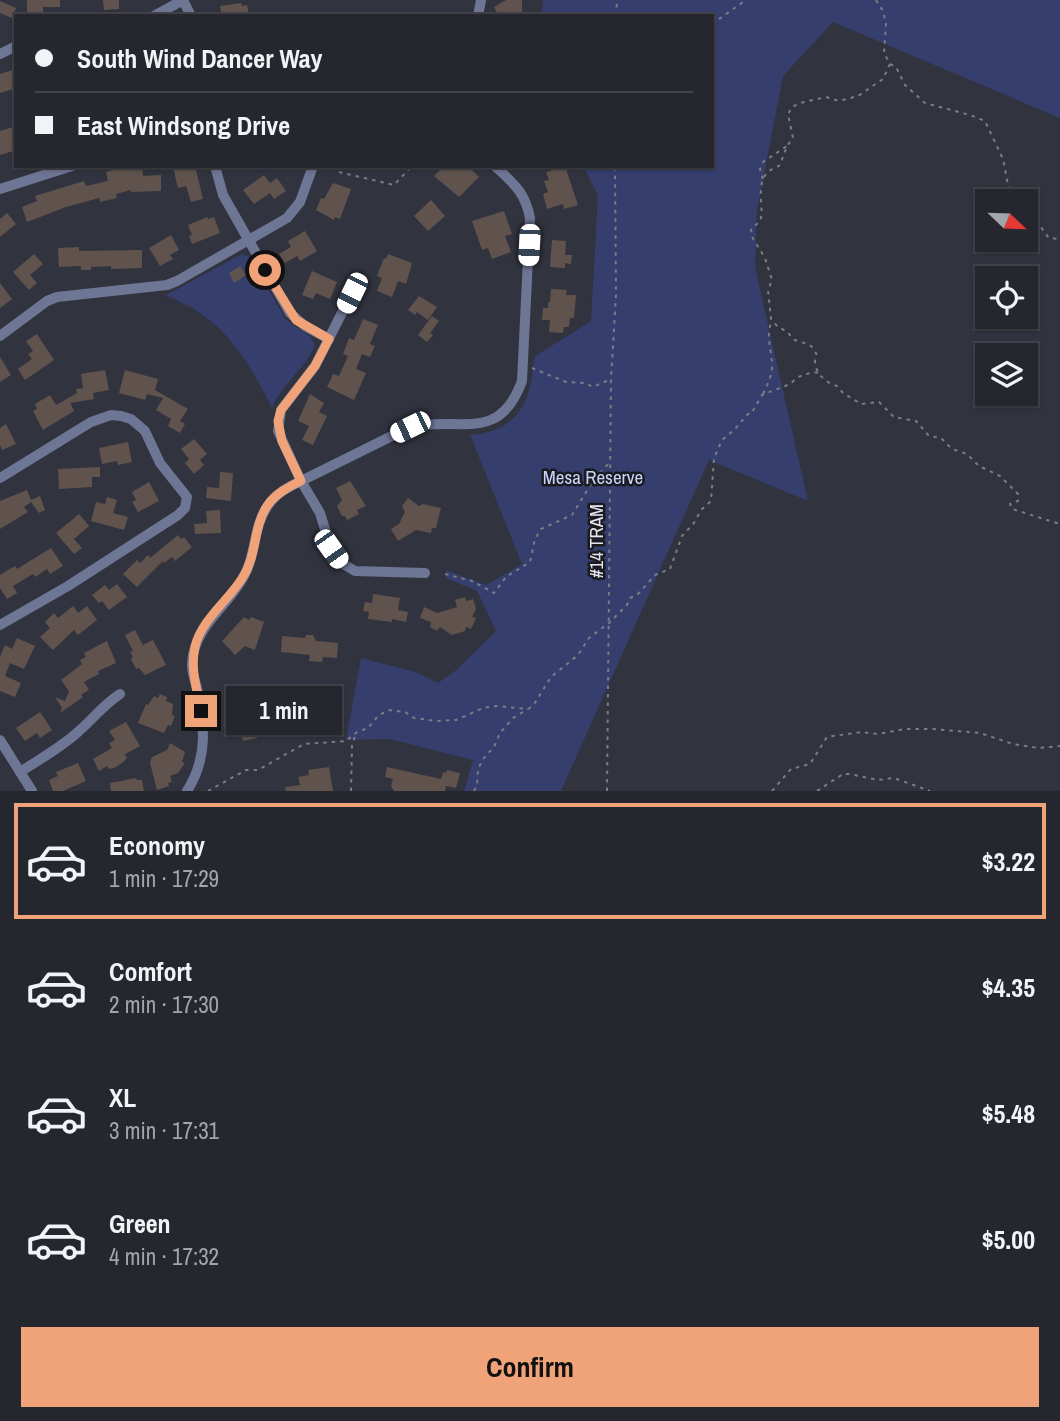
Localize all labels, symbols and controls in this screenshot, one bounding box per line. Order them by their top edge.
text: South Wind Dancer Way [77,41,322,76]
text: East Windsong Drive [77,108,290,143]
north arrow [975,189,1038,252]
map controls [975,189,1038,406]
car [518,223,541,267]
route start [249,254,281,286]
button: locate [975,266,1038,329]
car [334,270,371,316]
button: layers [975,343,1038,406]
car [387,408,434,446]
park label: Mesa Reserve [543,464,643,490]
street label: #14 TRAM [583,504,609,578]
car [311,526,352,572]
callout: 1 min [226,686,341,736]
route end [185,695,217,727]
text: 1 min [259,695,309,726]
text: Economy [109,828,205,863]
icon: car [25,830,88,893]
text: $3.22 [982,844,1035,879]
text: 1 min · 17:29 [109,863,219,894]
text: Comfort [109,954,192,989]
icon: car [25,956,88,1019]
text: $4.35 [982,970,1035,1005]
text: 2 min · 17:30 [109,989,219,1020]
text: XL [109,1080,136,1115]
icon: car [25,1082,88,1145]
text: $5.48 [982,1096,1035,1131]
text: 3 min · 17:31 [109,1115,219,1146]
text: Green [109,1206,171,1241]
icon: car [25,1208,88,1271]
text: $5.00 [982,1222,1035,1257]
text: 4 min · 17:32 [109,1241,219,1272]
button: Confirm [21,1327,1039,1407]

